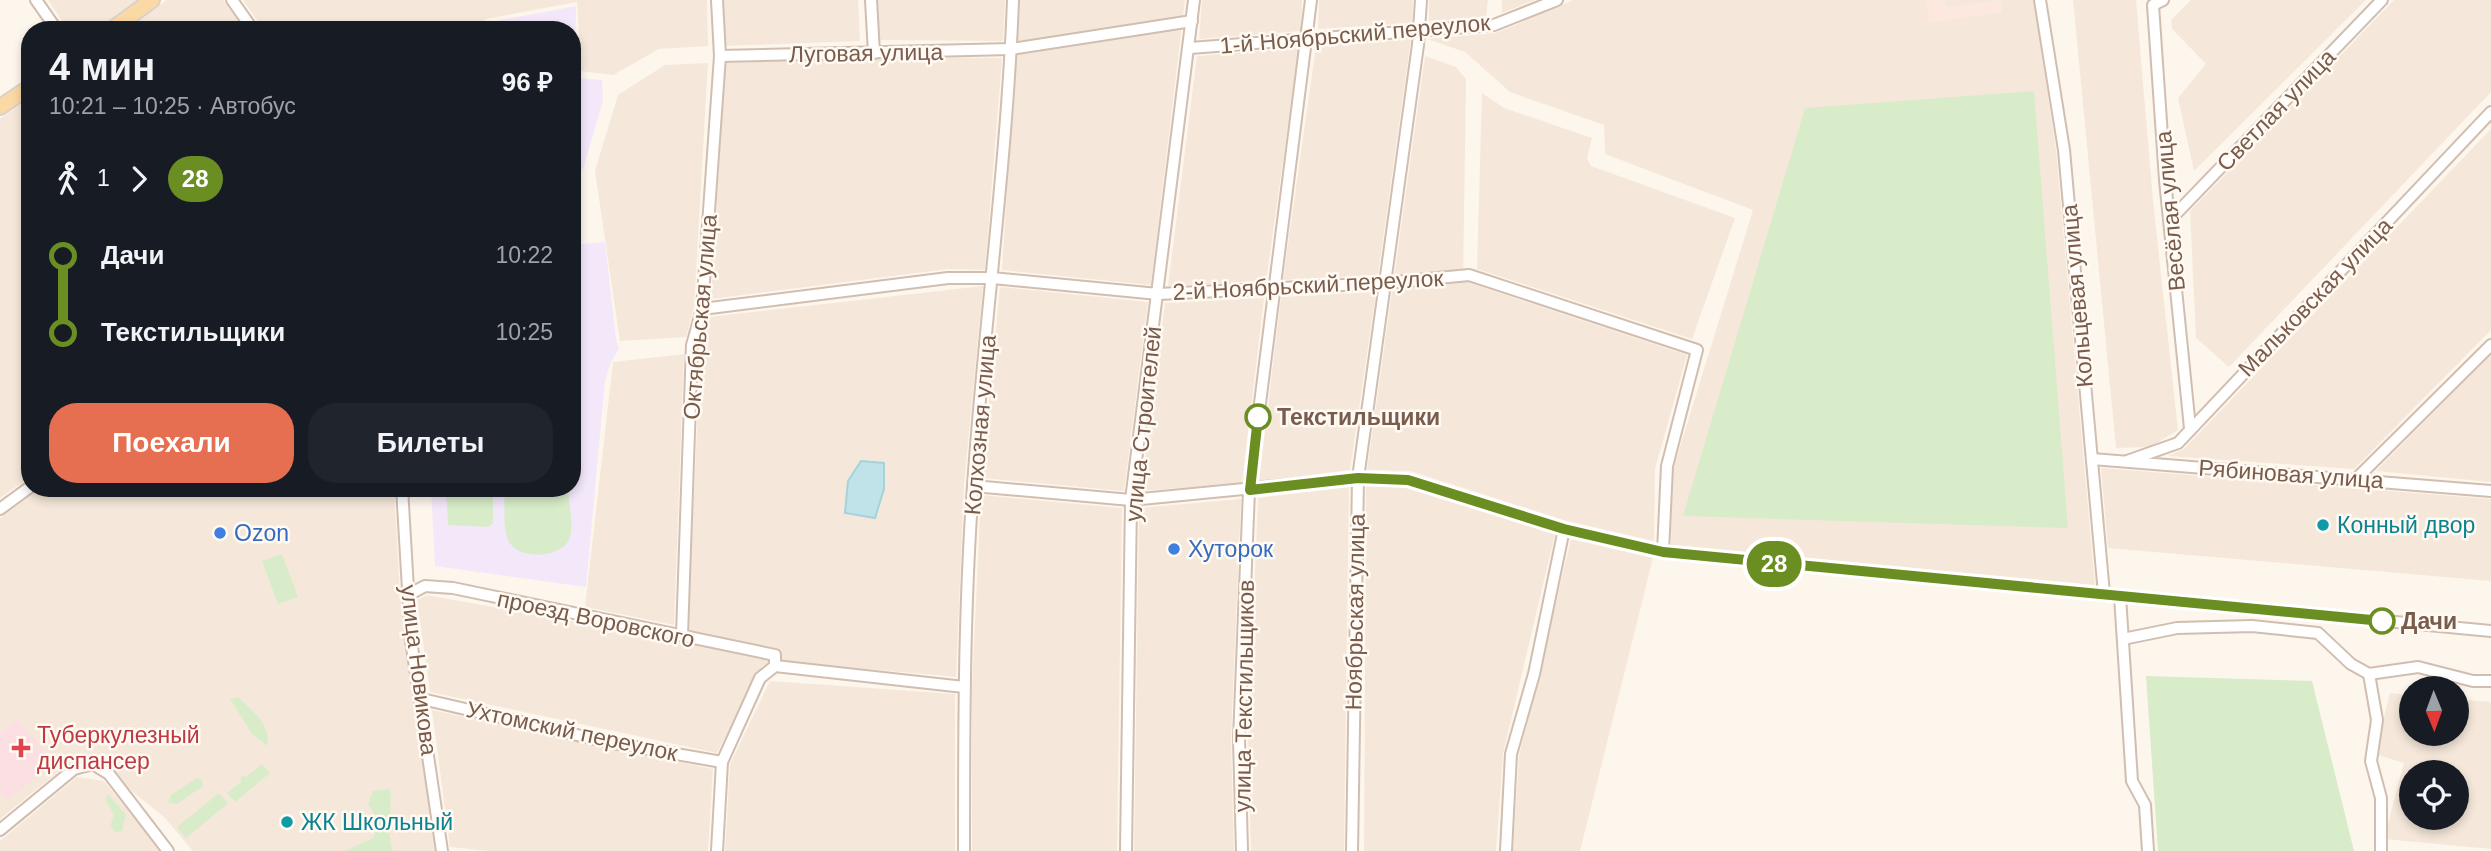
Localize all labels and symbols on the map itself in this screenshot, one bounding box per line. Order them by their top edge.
street label: 1-й Ноябрьский переулок [1219,9,1492,59]
street label: Луговая улица [789,39,944,67]
street label: Светлая улица [2211,44,2341,176]
street label: Весёлая улица [2150,130,2190,292]
street label: Кольцевая улица [2056,203,2098,389]
street label: Мальковская улица [2233,212,2397,381]
street label: Октябрьская улица [678,213,722,421]
street label: 2-й Ноябрьский переулок [1172,265,1445,305]
street label: улица Строителей [1120,325,1166,523]
street label: Колхозная улица [959,334,1001,516]
marker: Текстильщики [1245,404,1271,430]
place label: Текстильщики [1277,404,1440,430]
street label: Рябиновая улица [2198,455,2385,493]
place label: Конный двор [2337,512,2475,538]
street label: Ноябрьская улица [1340,513,1370,711]
marker: Конный двор [2315,517,2331,533]
place label: Ozon [234,520,289,546]
marker: Ozon [212,525,228,541]
place label: Хуторок [1188,536,1274,562]
marker: Хуторок [1166,541,1182,557]
line badge: 28 [1742,541,1806,587]
street label: улица Текстильщиков [1229,579,1259,813]
street label: улица Новикова [396,583,442,757]
street label: проезд Воровского [495,585,697,653]
marker: Дачи [2369,608,2395,634]
place label: Дачи [2401,608,2457,634]
north arrow [2399,676,2469,746]
street label: Ухтомский переулок [464,696,681,766]
place label: Туберкулезный диспансер [37,722,200,774]
marker: Туберкулезный диспансер [11,738,31,758]
place label: ЖК Школьный [301,809,453,835]
marker: ЖК Школьный [279,814,295,830]

